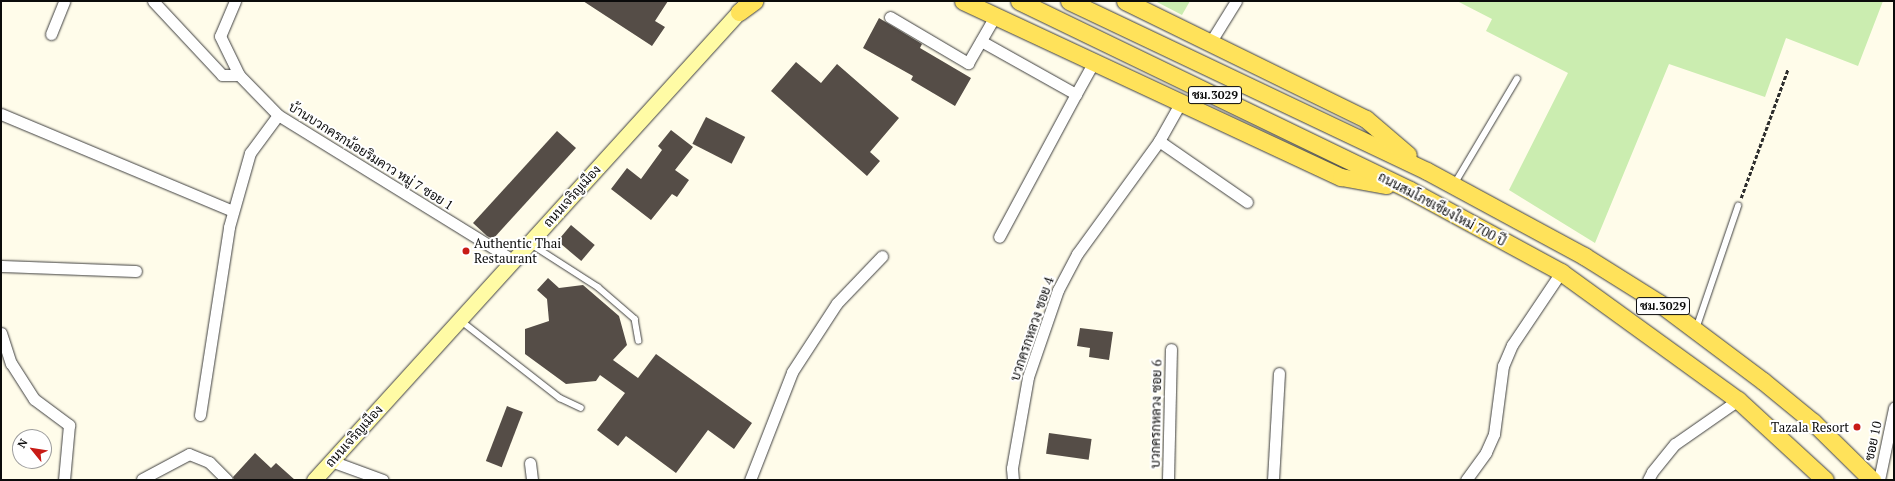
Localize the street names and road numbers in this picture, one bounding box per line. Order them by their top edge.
road number: ชม.3029 [1187,85,1243,105]
street label: บ้านบวกครกน้อยริมคาว หมู่ 7 ซอย 1 [286,99,456,213]
street label: ถนนเจริญเมือง [540,162,604,230]
street label: ถนนสมโภชเชียงใหม่ 700 ปี [1375,169,1509,249]
street label: บวกครกหลวง ซอย 4 [1007,275,1057,383]
road number: ชม.3029 [1635,296,1691,316]
street label: บวกครกหลวง ซอย 6 [1147,359,1165,469]
street label: ถนนเจริญเมือง [322,402,386,470]
street label: ซอย 10 [1861,420,1885,462]

